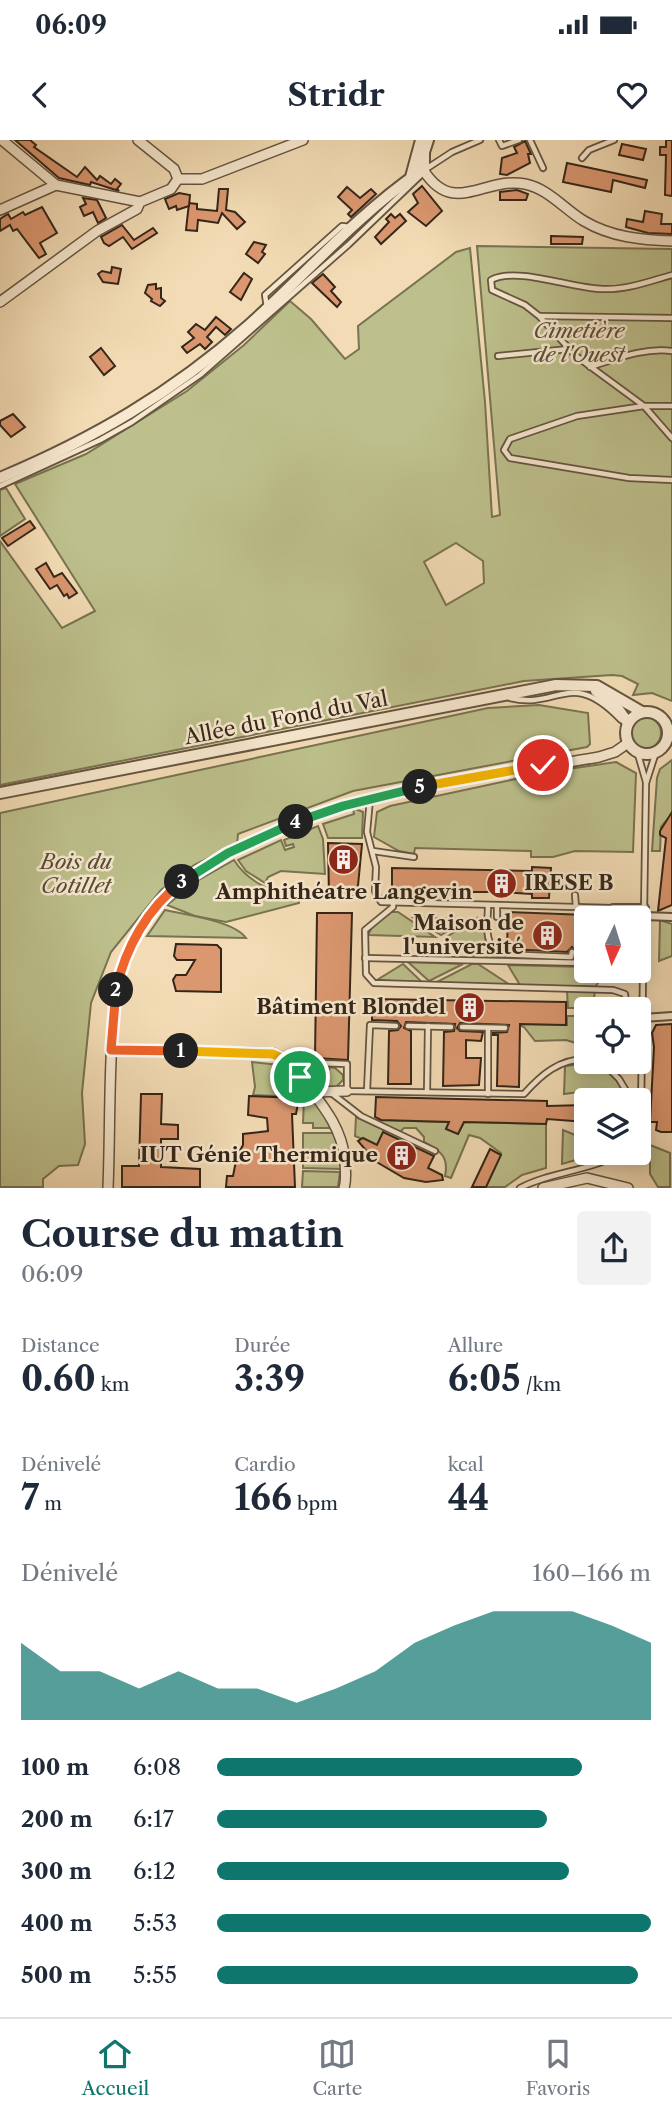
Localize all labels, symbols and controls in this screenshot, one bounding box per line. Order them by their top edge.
text: 06:09 [35,9,107,41]
text: Stridr [287,75,385,114]
icon: back [21,76,59,114]
icon: heart [613,76,651,114]
park label: Cimetière de l'Ouest [533,318,626,367]
street label: Allée du Fond du Val [181,686,390,750]
pin [513,735,573,795]
icon: check [524,746,562,784]
pin: 5 [402,770,438,804]
text: 5 [414,775,425,798]
pin: 4 [278,804,314,840]
text: 4 [290,810,301,833]
building icon: Amphithéatre Langevin [327,843,361,877]
park label: Bois du Cotillet [38,849,113,898]
pin: 3 [164,864,200,900]
building icon: IRESE B [484,866,518,900]
text: 3 [176,870,187,893]
place label: IRESE B [524,870,614,895]
place label: Amphithéatre Langevin [215,879,473,904]
north arrow [574,906,651,984]
map controls [574,906,651,1165]
place label: Maison de l'université [403,910,524,959]
building icon: Maison de l'université [530,918,564,952]
pin: 2 [99,972,134,1008]
text: 2 [110,978,121,1001]
building icon: Bâtiment Blondel [452,990,486,1024]
place label: Bâtiment Blondel [256,994,446,1019]
button: locate [574,997,651,1074]
pin: 1 [164,1034,198,1068]
text: 1 [176,1039,185,1062]
pin [270,1047,330,1107]
icon: arrive [281,1058,319,1096]
button: layers [574,1088,651,1165]
building icon: IUT Génie Thermique [384,1138,418,1172]
place label: IUT Génie Thermique [140,1142,378,1167]
text: Course du matin [21,1210,344,1257]
button: share [577,1211,651,1285]
text: 06:09 [21,1260,84,1288]
text: Distance [21,1334,100,1357]
text: Durée [234,1334,290,1357]
text: Allure [448,1334,503,1357]
text: 0.60 [21,1357,96,1400]
text: 3:39 [234,1357,305,1400]
text: 6:05 [448,1357,521,1400]
text: km [96,1373,130,1396]
text: /km [521,1373,561,1396]
text: Dénivelé [21,1453,101,1476]
text: Cardio [234,1453,296,1476]
text: kcal [448,1453,484,1476]
text: 7 [21,1476,39,1519]
text: 166 [234,1476,292,1519]
text: 44 [448,1476,489,1519]
text: m [39,1492,62,1515]
text: bpm [292,1492,338,1515]
text: Dénivelé [21,1559,118,1587]
text: 160–166 m [532,1559,651,1587]
text: 100 m [21,1753,89,1781]
text: 6:08 [133,1753,181,1781]
text: 200 m [21,1805,93,1833]
text: 6:17 [133,1805,174,1833]
text: 300 m [21,1857,92,1885]
text: 6:12 [133,1857,176,1885]
text: 400 m [21,1909,93,1937]
text: 5:53 [133,1909,177,1937]
text: 500 m [21,1961,92,1989]
text: 5:55 [133,1961,177,1989]
tab: Accueil [82,2035,149,2100]
tab: Carte [312,2035,362,2100]
tab: Favoris [526,2035,590,2100]

